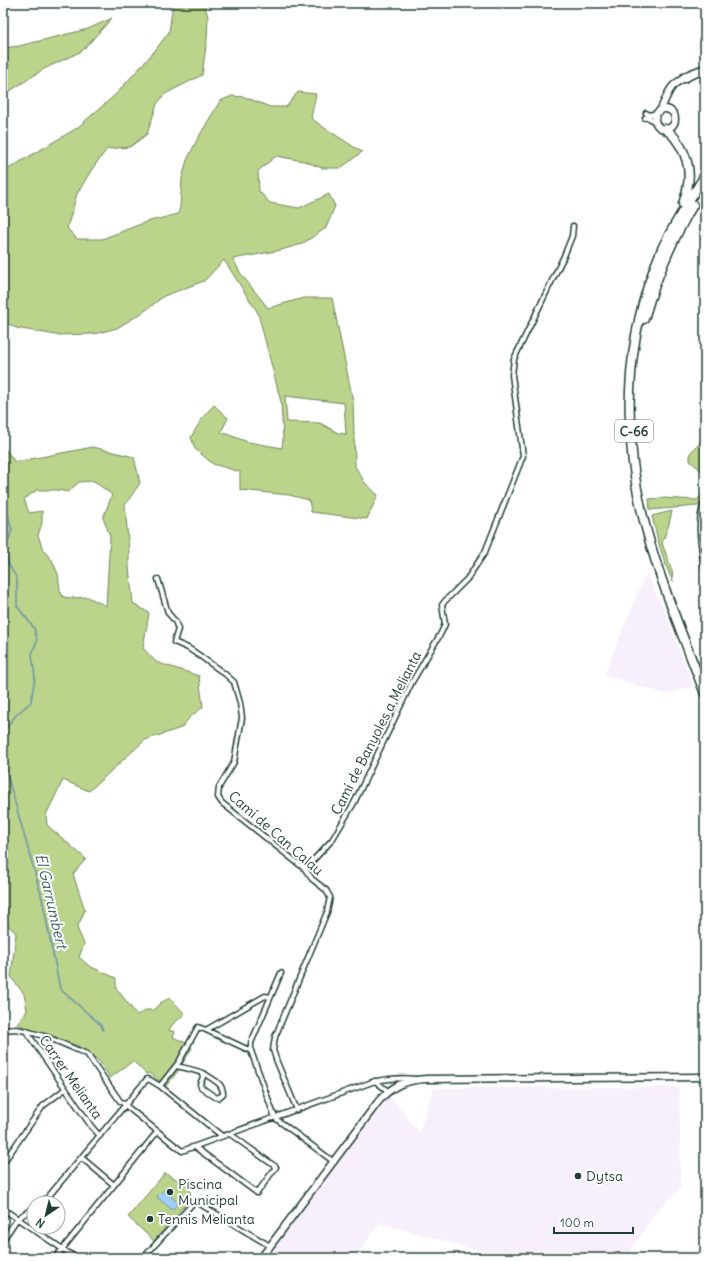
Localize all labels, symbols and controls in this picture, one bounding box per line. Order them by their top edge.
road number: C-66 [615,420,653,442]
street label: Camí de Banyoles a Melianta [327,648,425,818]
street label: Camí de Can Calau [225,787,327,879]
water label: El Garrumbert [31,852,72,952]
street label: Carrer Melianta [35,1032,107,1122]
place label: Dytsa [586,1167,623,1185]
marker: Dytsa [573,1171,583,1181]
place label: Piscina Municipal [178,1175,238,1209]
marker: Piscina Municipal [165,1187,175,1197]
north arrow [26,1195,66,1235]
scale bar [554,1209,633,1235]
place label: Tennis Melianta [158,1210,255,1228]
marker: Tennis Melianta [145,1214,155,1224]
text: N [33,1215,47,1231]
text: 100 m [560,1215,594,1230]

